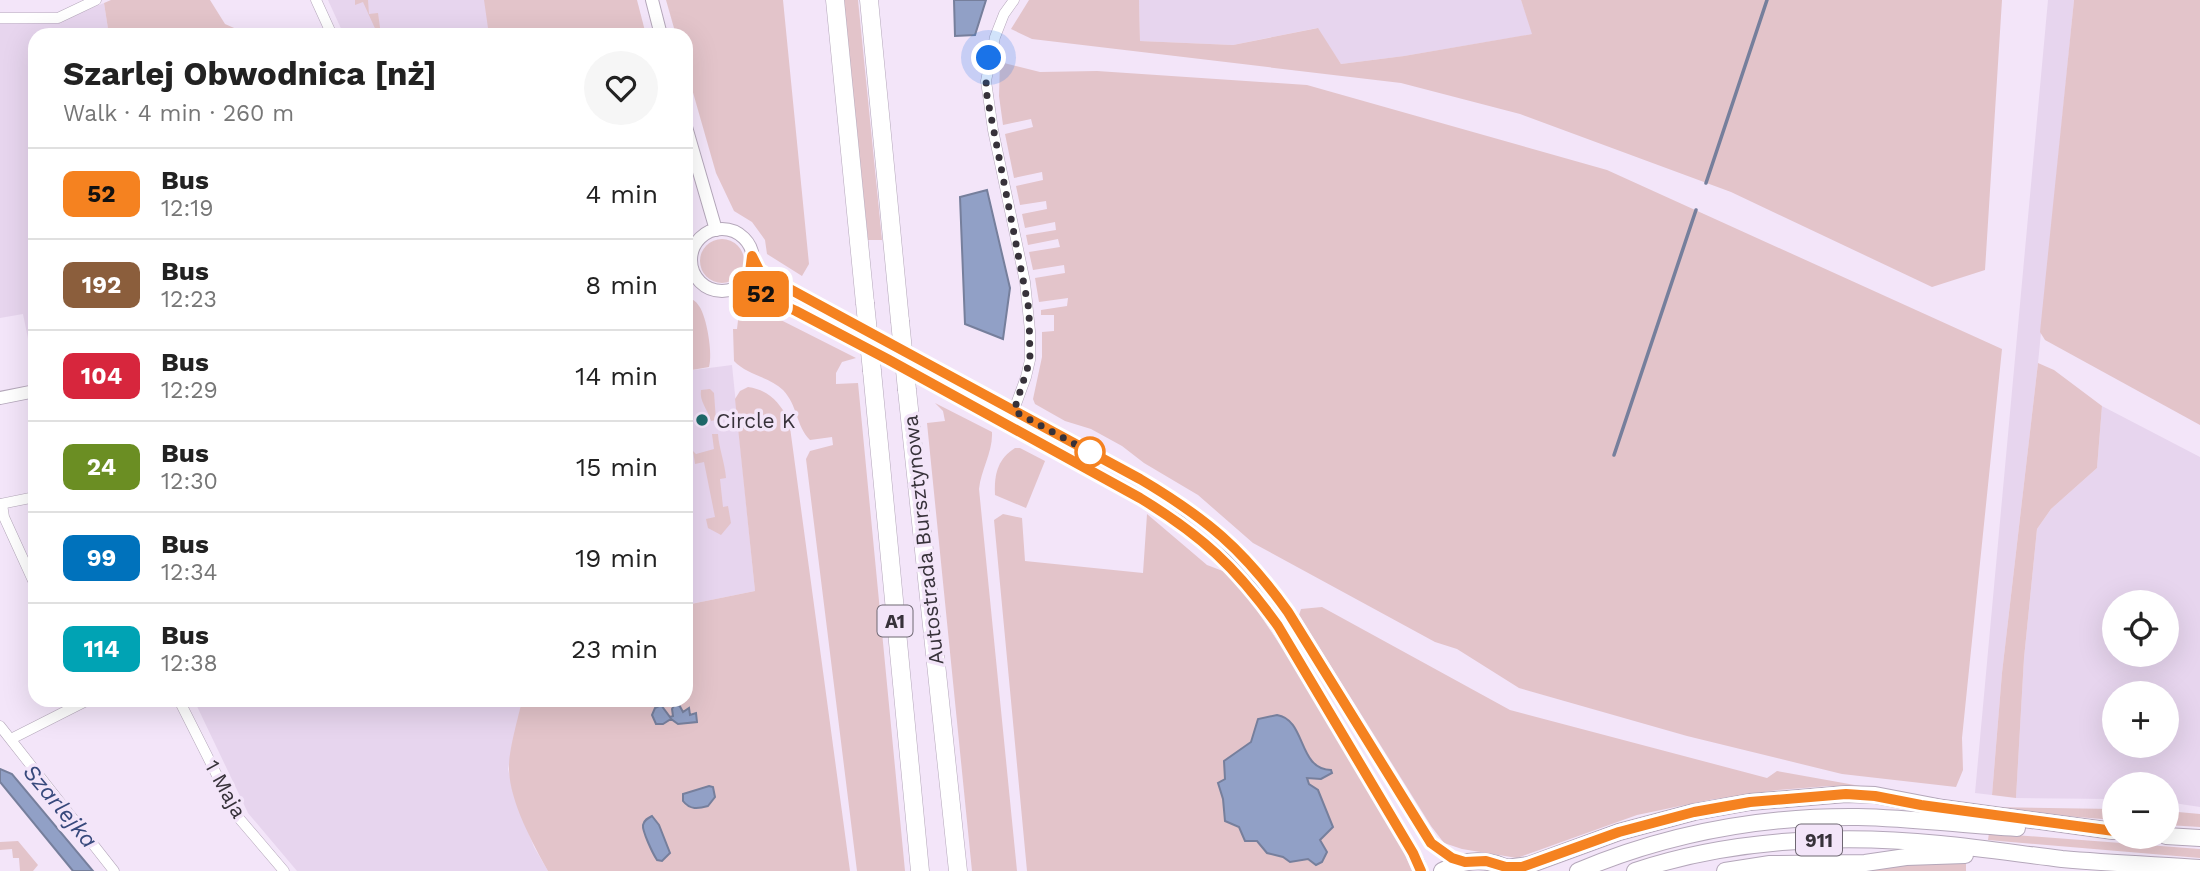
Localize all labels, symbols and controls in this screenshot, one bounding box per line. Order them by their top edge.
your location [971,40,1006,75]
button: heart [584,51,658,125]
text: Szarlej Obwodnica [nż] [63,54,437,93]
text: Walk · 4 min · 260 m [63,100,294,127]
text: Bus [161,165,209,195]
text: 4 min [585,179,658,209]
text: 52 [87,180,116,208]
text: 12:19 [161,195,213,222]
text: Bus [161,256,209,286]
text: 8 min [585,270,658,300]
text: 192 [82,271,121,299]
line badge: 52 [730,271,792,317]
text: 52 [747,280,775,308]
text: 12:23 [161,286,217,313]
text: Bus [161,347,209,377]
text: 14 min [575,361,658,391]
text: 104 [81,362,122,390]
text: 12:29 [161,377,218,404]
place label: Circle K [716,408,796,433]
marker: Circle K [694,412,710,428]
street label: Autostrada Bursztynowa [897,414,949,666]
unlabelled marker [1075,437,1105,467]
text: Bus [161,438,209,468]
text: 15 min [576,452,658,482]
text: 24 [87,453,116,481]
text: 12:30 [161,468,218,495]
text: Bus [161,529,209,559]
text: 19 min [575,543,658,573]
text: 99 [87,544,116,572]
text: 12:34 [161,559,218,586]
map controls [2102,590,2179,849]
button: locate [2102,590,2179,667]
road number: A1 [878,606,912,636]
text: Bus [161,620,209,650]
text: 23 min [571,634,658,664]
text: 114 [83,635,120,663]
text: 12:38 [161,650,218,677]
button: + [2102,681,2179,758]
street label: 1 Maja [200,756,252,822]
water label: Szarlejka [17,759,103,853]
button: − [2102,772,2179,849]
road number: 911 [1796,824,1842,856]

